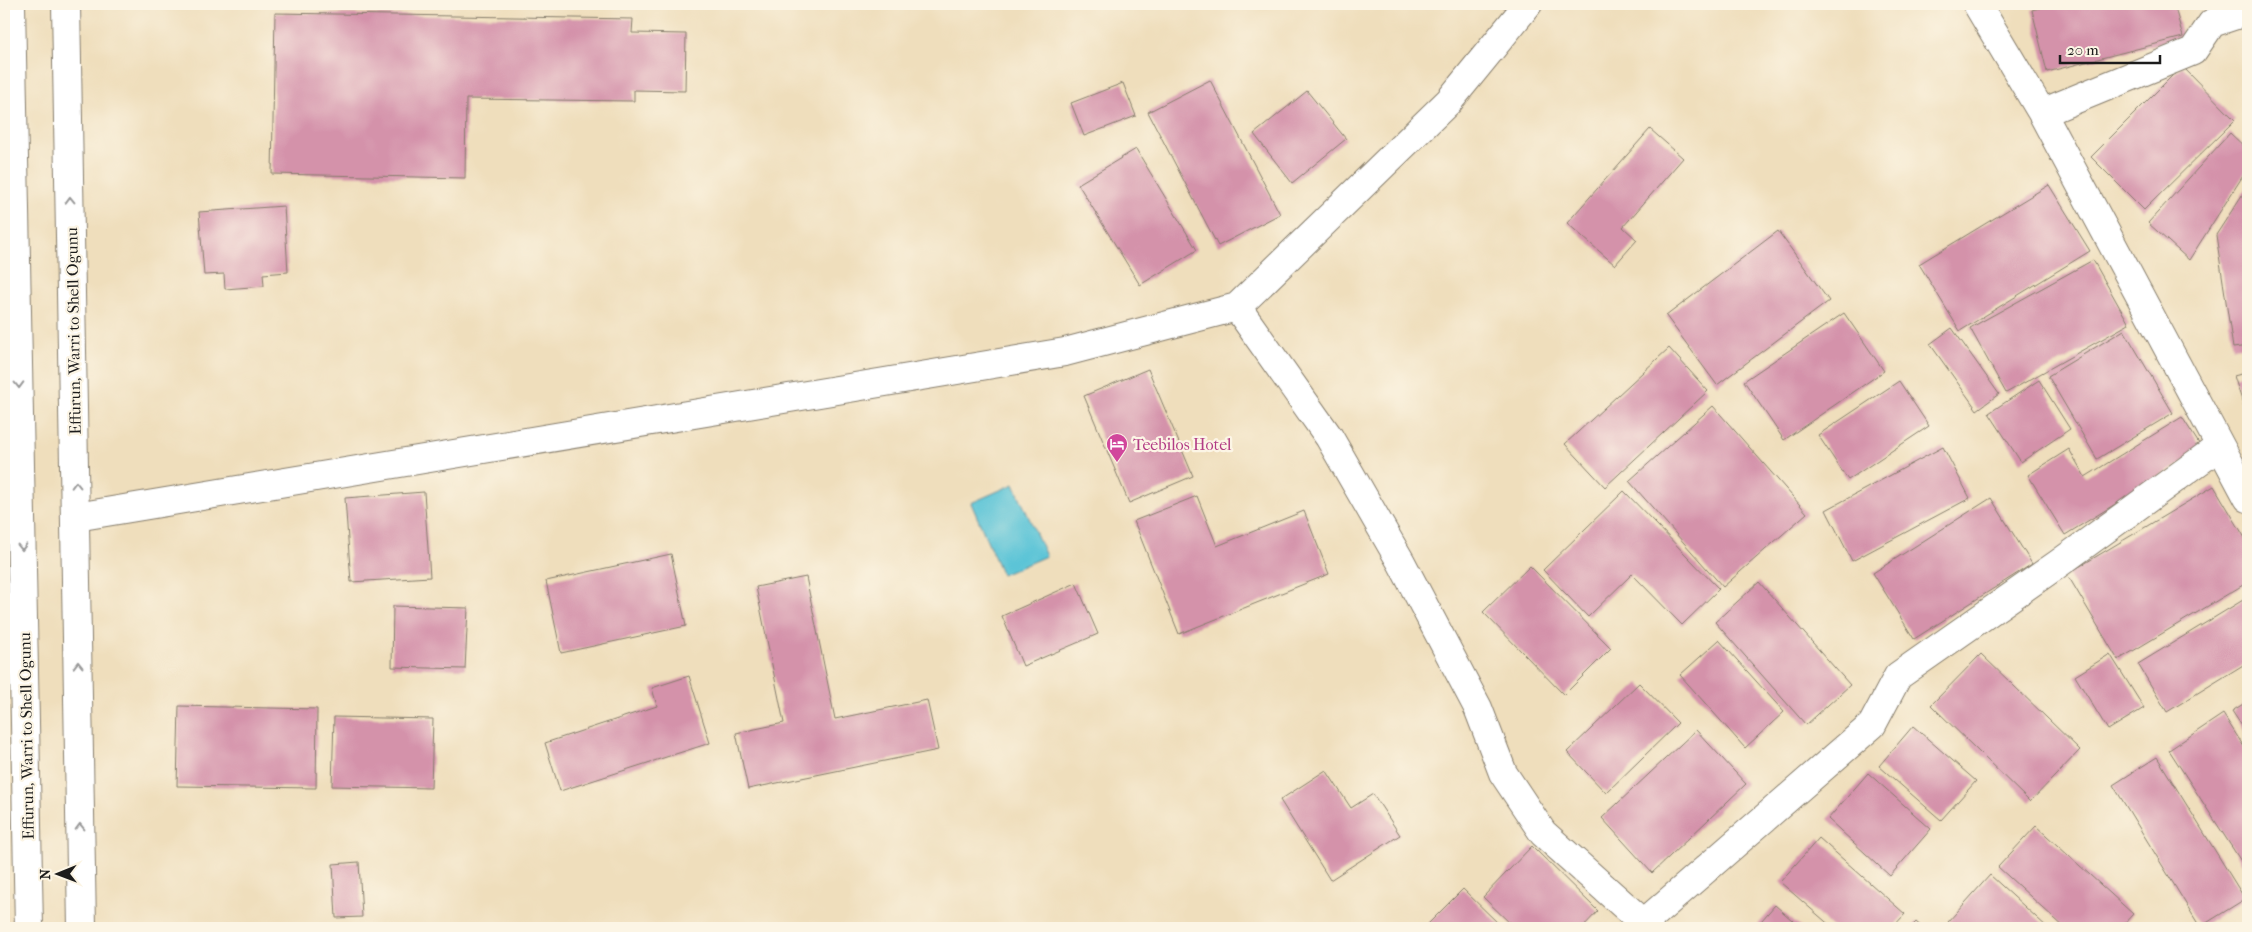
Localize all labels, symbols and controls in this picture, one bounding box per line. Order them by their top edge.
scale bar [2060,32,2160,64]
text: 20 m [2067,41,2099,59]
one-way arrow [65,195,75,203]
street label: Effurun, Warri to Shell Ogunu [62,227,85,435]
one-way arrow [14,382,24,389]
hotel icon: Teebilos Hotel [1105,432,1129,463]
place label: Teebilos Hotel [1133,435,1232,454]
one-way arrow [71,480,81,488]
one-way arrow [17,544,28,552]
street label: Effurun, Warri to Shell Ogunu [15,632,38,840]
one-way arrow [73,660,83,668]
one-way arrow [75,823,85,830]
north arrow [32,850,82,900]
text: N [37,868,54,880]

